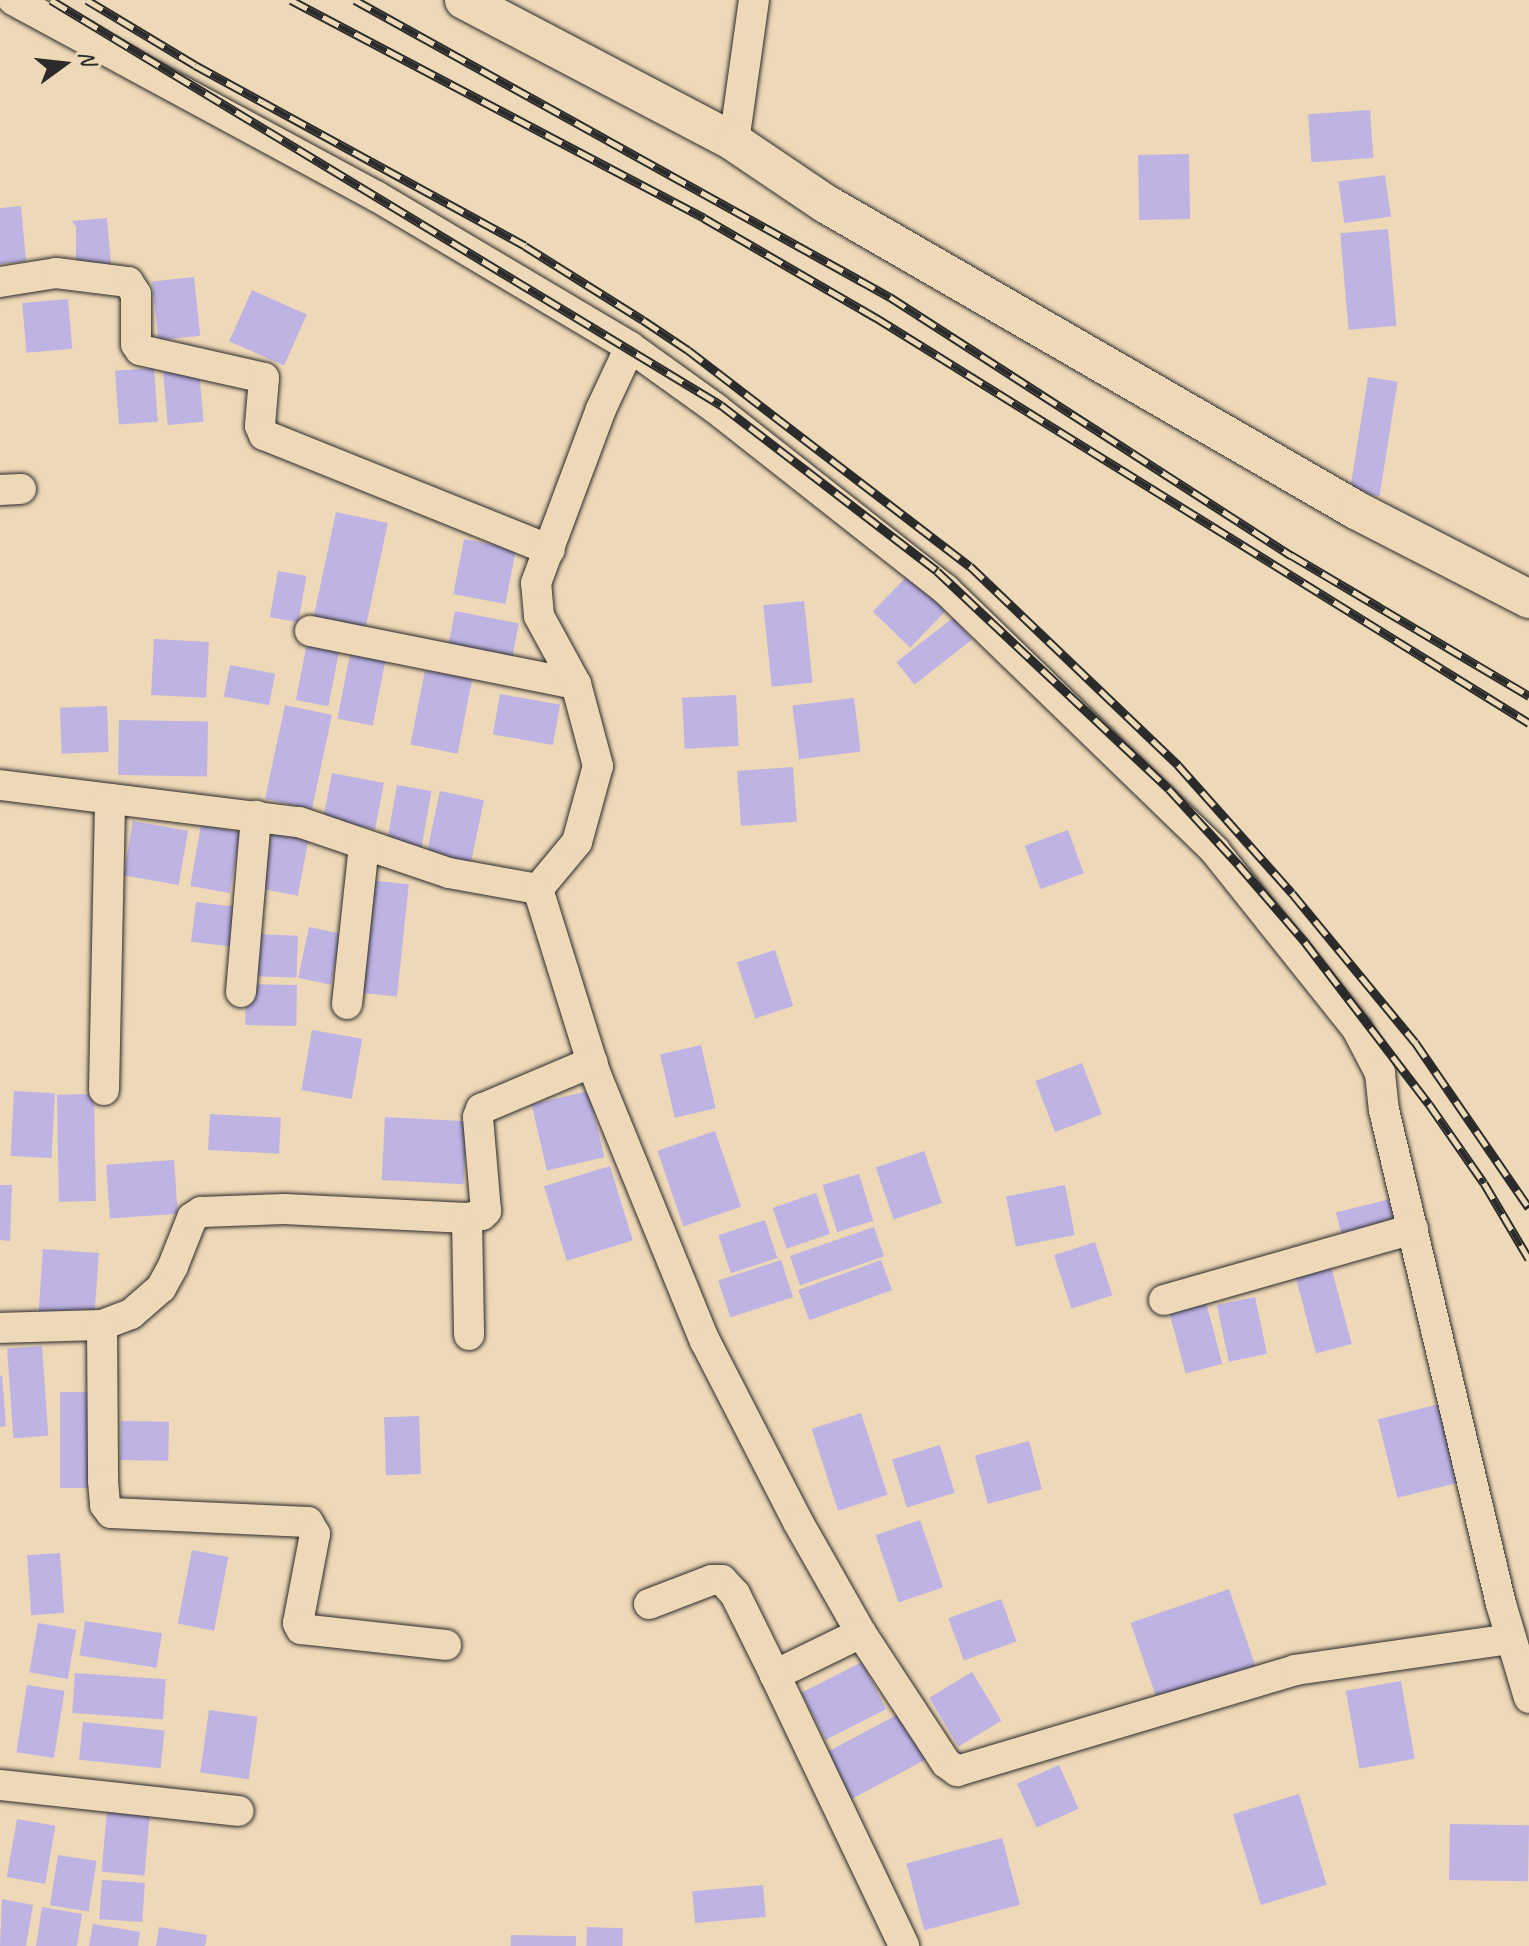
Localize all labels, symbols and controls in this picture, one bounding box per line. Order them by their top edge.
north arrow [24,24,104,104]
text: N [72,48,102,68]

